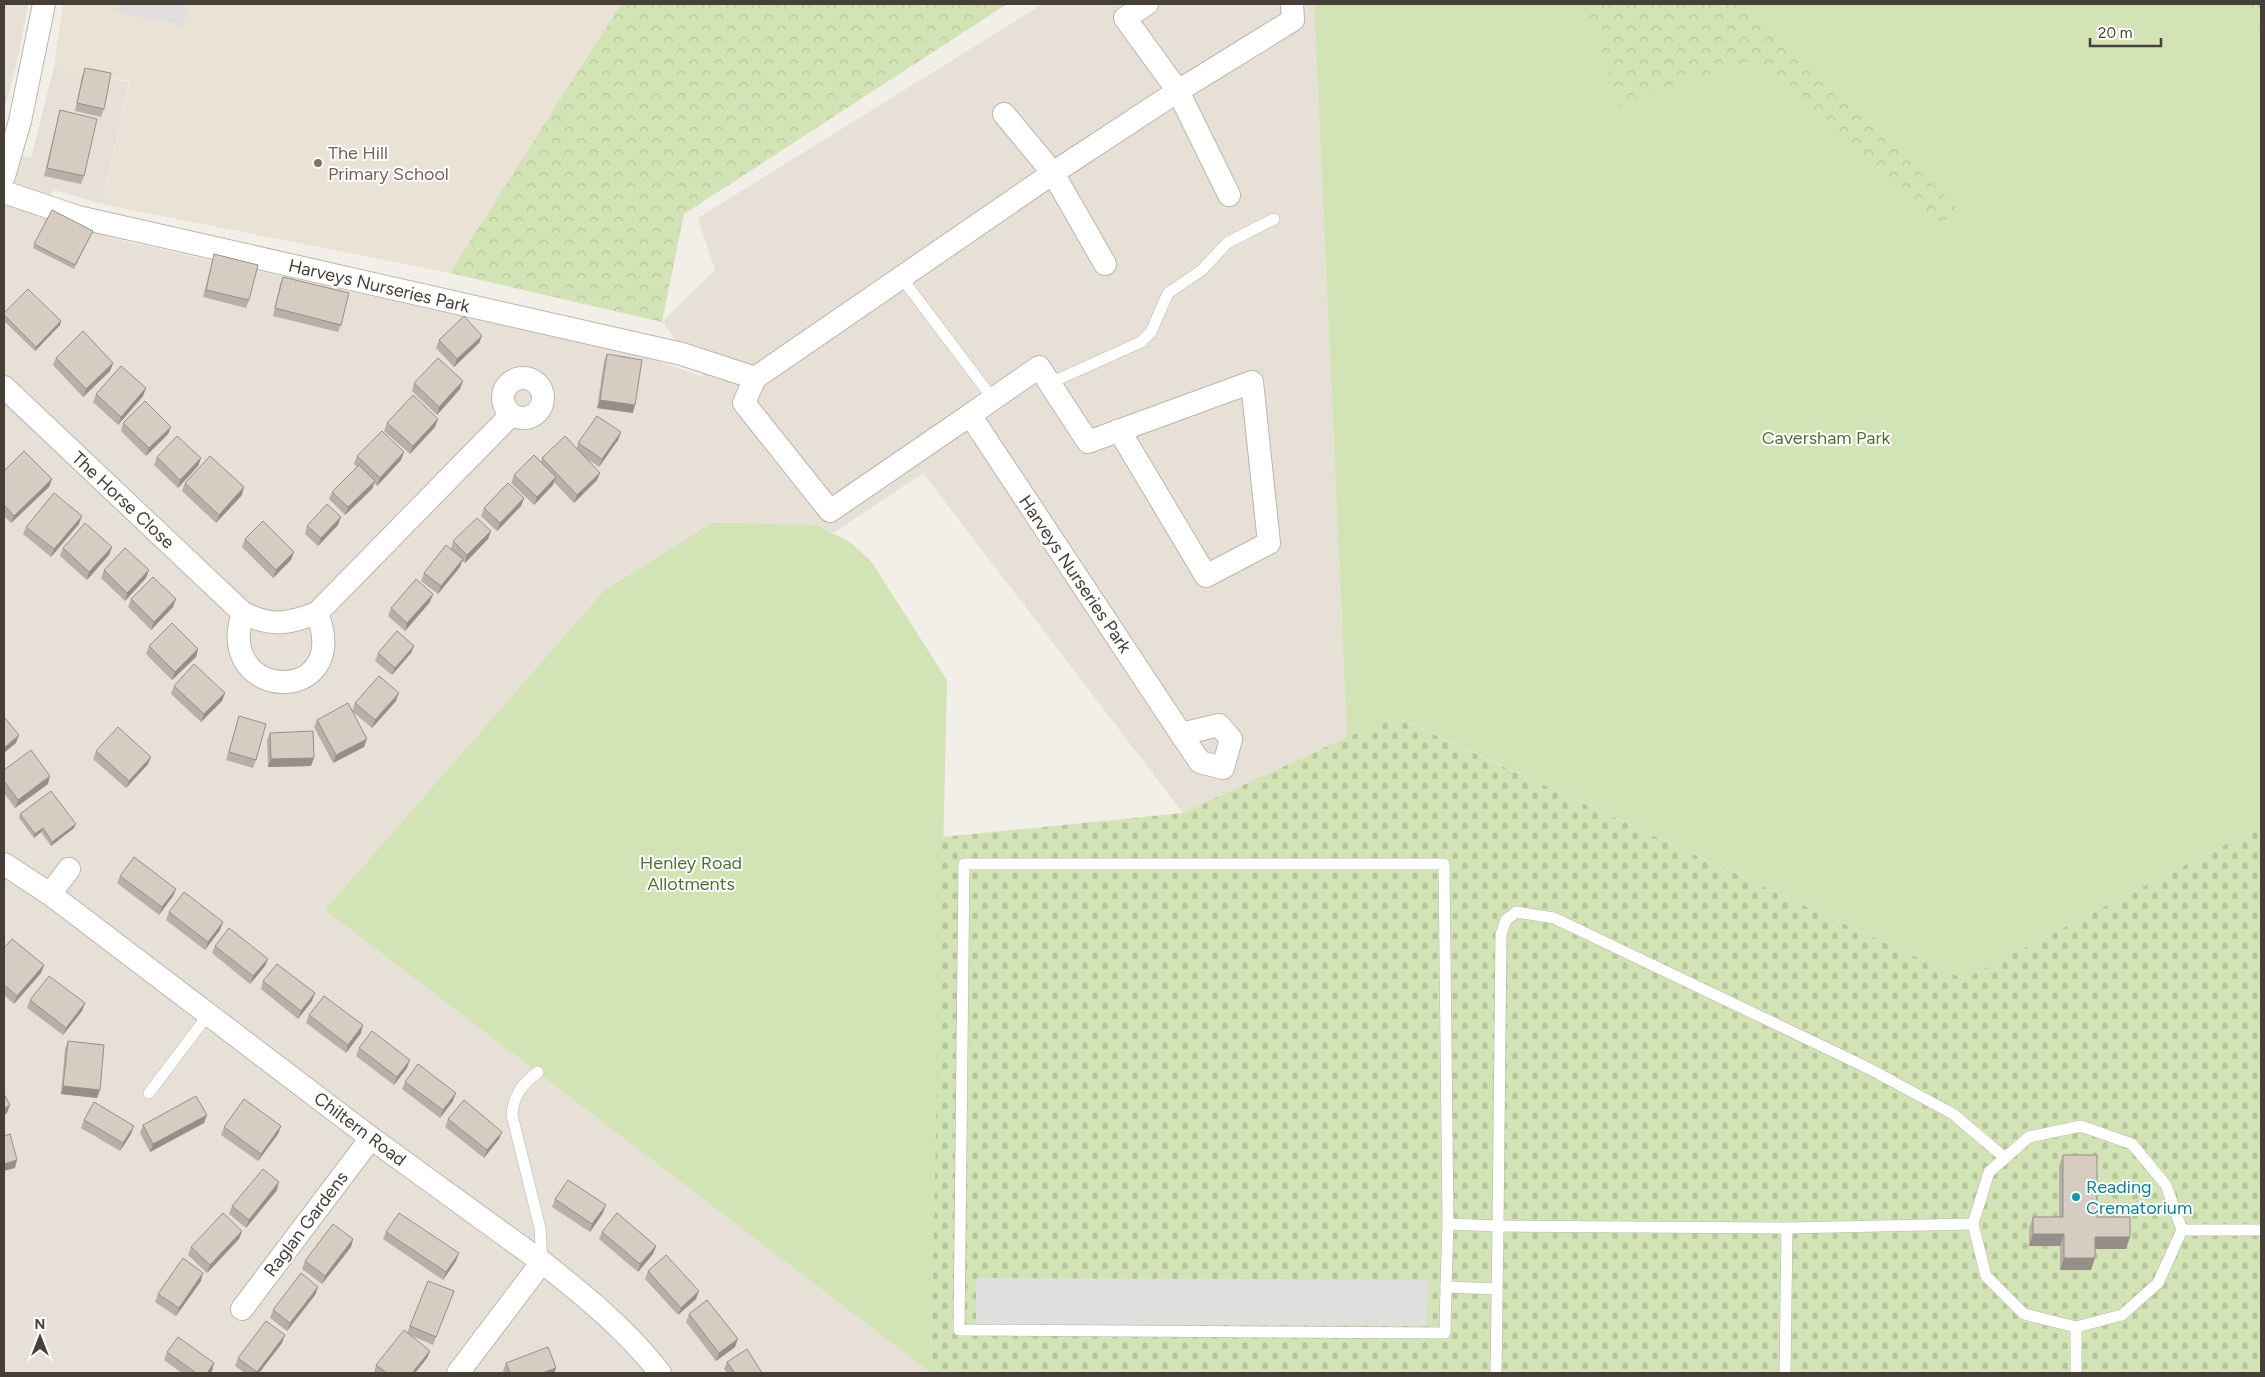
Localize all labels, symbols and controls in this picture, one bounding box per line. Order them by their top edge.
scale bar [2090,15,2161,47]
text: 20 m [2098,24,2132,42]
place label: The Hill Primary School [328,142,449,185]
marker: The Hill Primary School [312,157,324,169]
street label: Harveys Nurseries Park [286,254,472,318]
park label: Caversham Park [1762,427,1891,449]
street label: The Horse Close [67,447,179,553]
street label: Harveys Nurseries Park [1014,491,1136,657]
park label: Henley Road Allotments [640,852,742,895]
street label: Chiltern Road [310,1087,410,1171]
street label: Raglan Gardens [259,1167,353,1281]
place label: Reading Crematorium [2086,1176,2192,1219]
marker: Reading Crematorium [2070,1191,2082,1203]
north arrow [15,1312,65,1362]
text: N [35,1316,45,1333]

